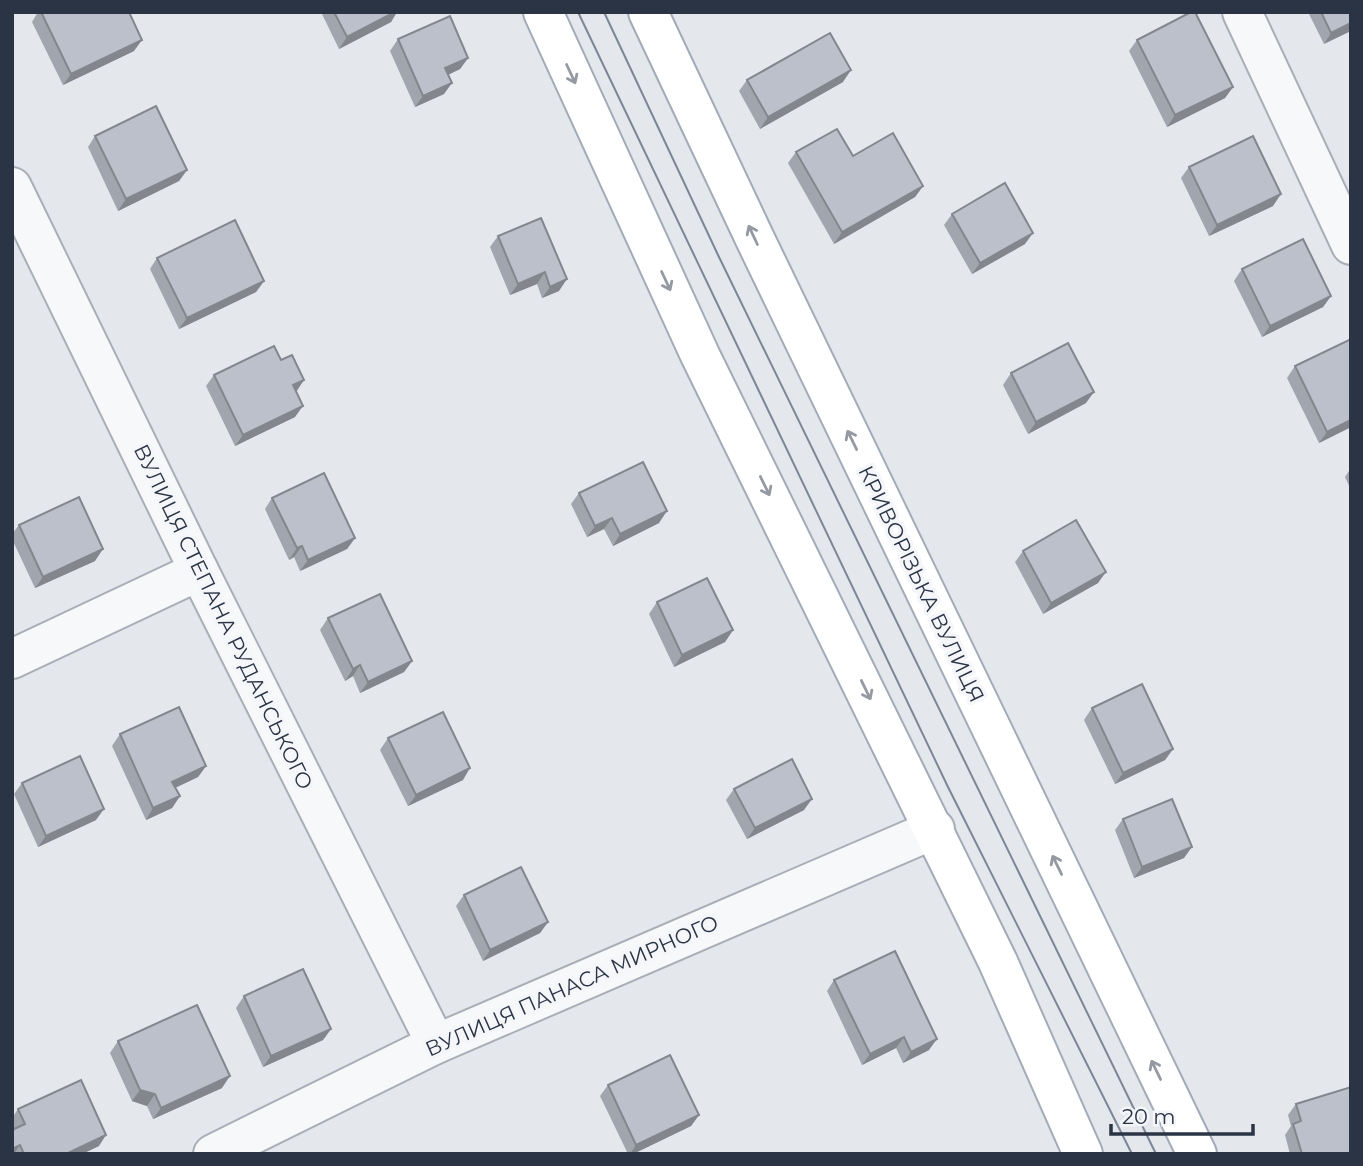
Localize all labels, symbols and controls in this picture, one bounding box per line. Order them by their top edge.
one-way arrow [565,63,579,84]
one-way arrow [745,225,759,246]
one-way arrow [660,270,673,291]
one-way arrow [844,430,858,451]
street label: ВУЛИЦЯ СТЕПАНА РУДАНСЬКОГО [129,440,318,794]
street label: КРИВОРІЗЬКА ВУЛИЦЯ [853,461,990,706]
one-way arrow [759,475,772,496]
one-way arrow [859,679,873,700]
one-way arrow [1050,855,1064,876]
street label: ВУЛИЦЯ ПАНАСА МИРНОГО [421,909,722,1062]
one-way arrow [1149,1060,1163,1081]
scale bar [1111,1092,1253,1136]
text: 20 m [1122,1104,1176,1129]

